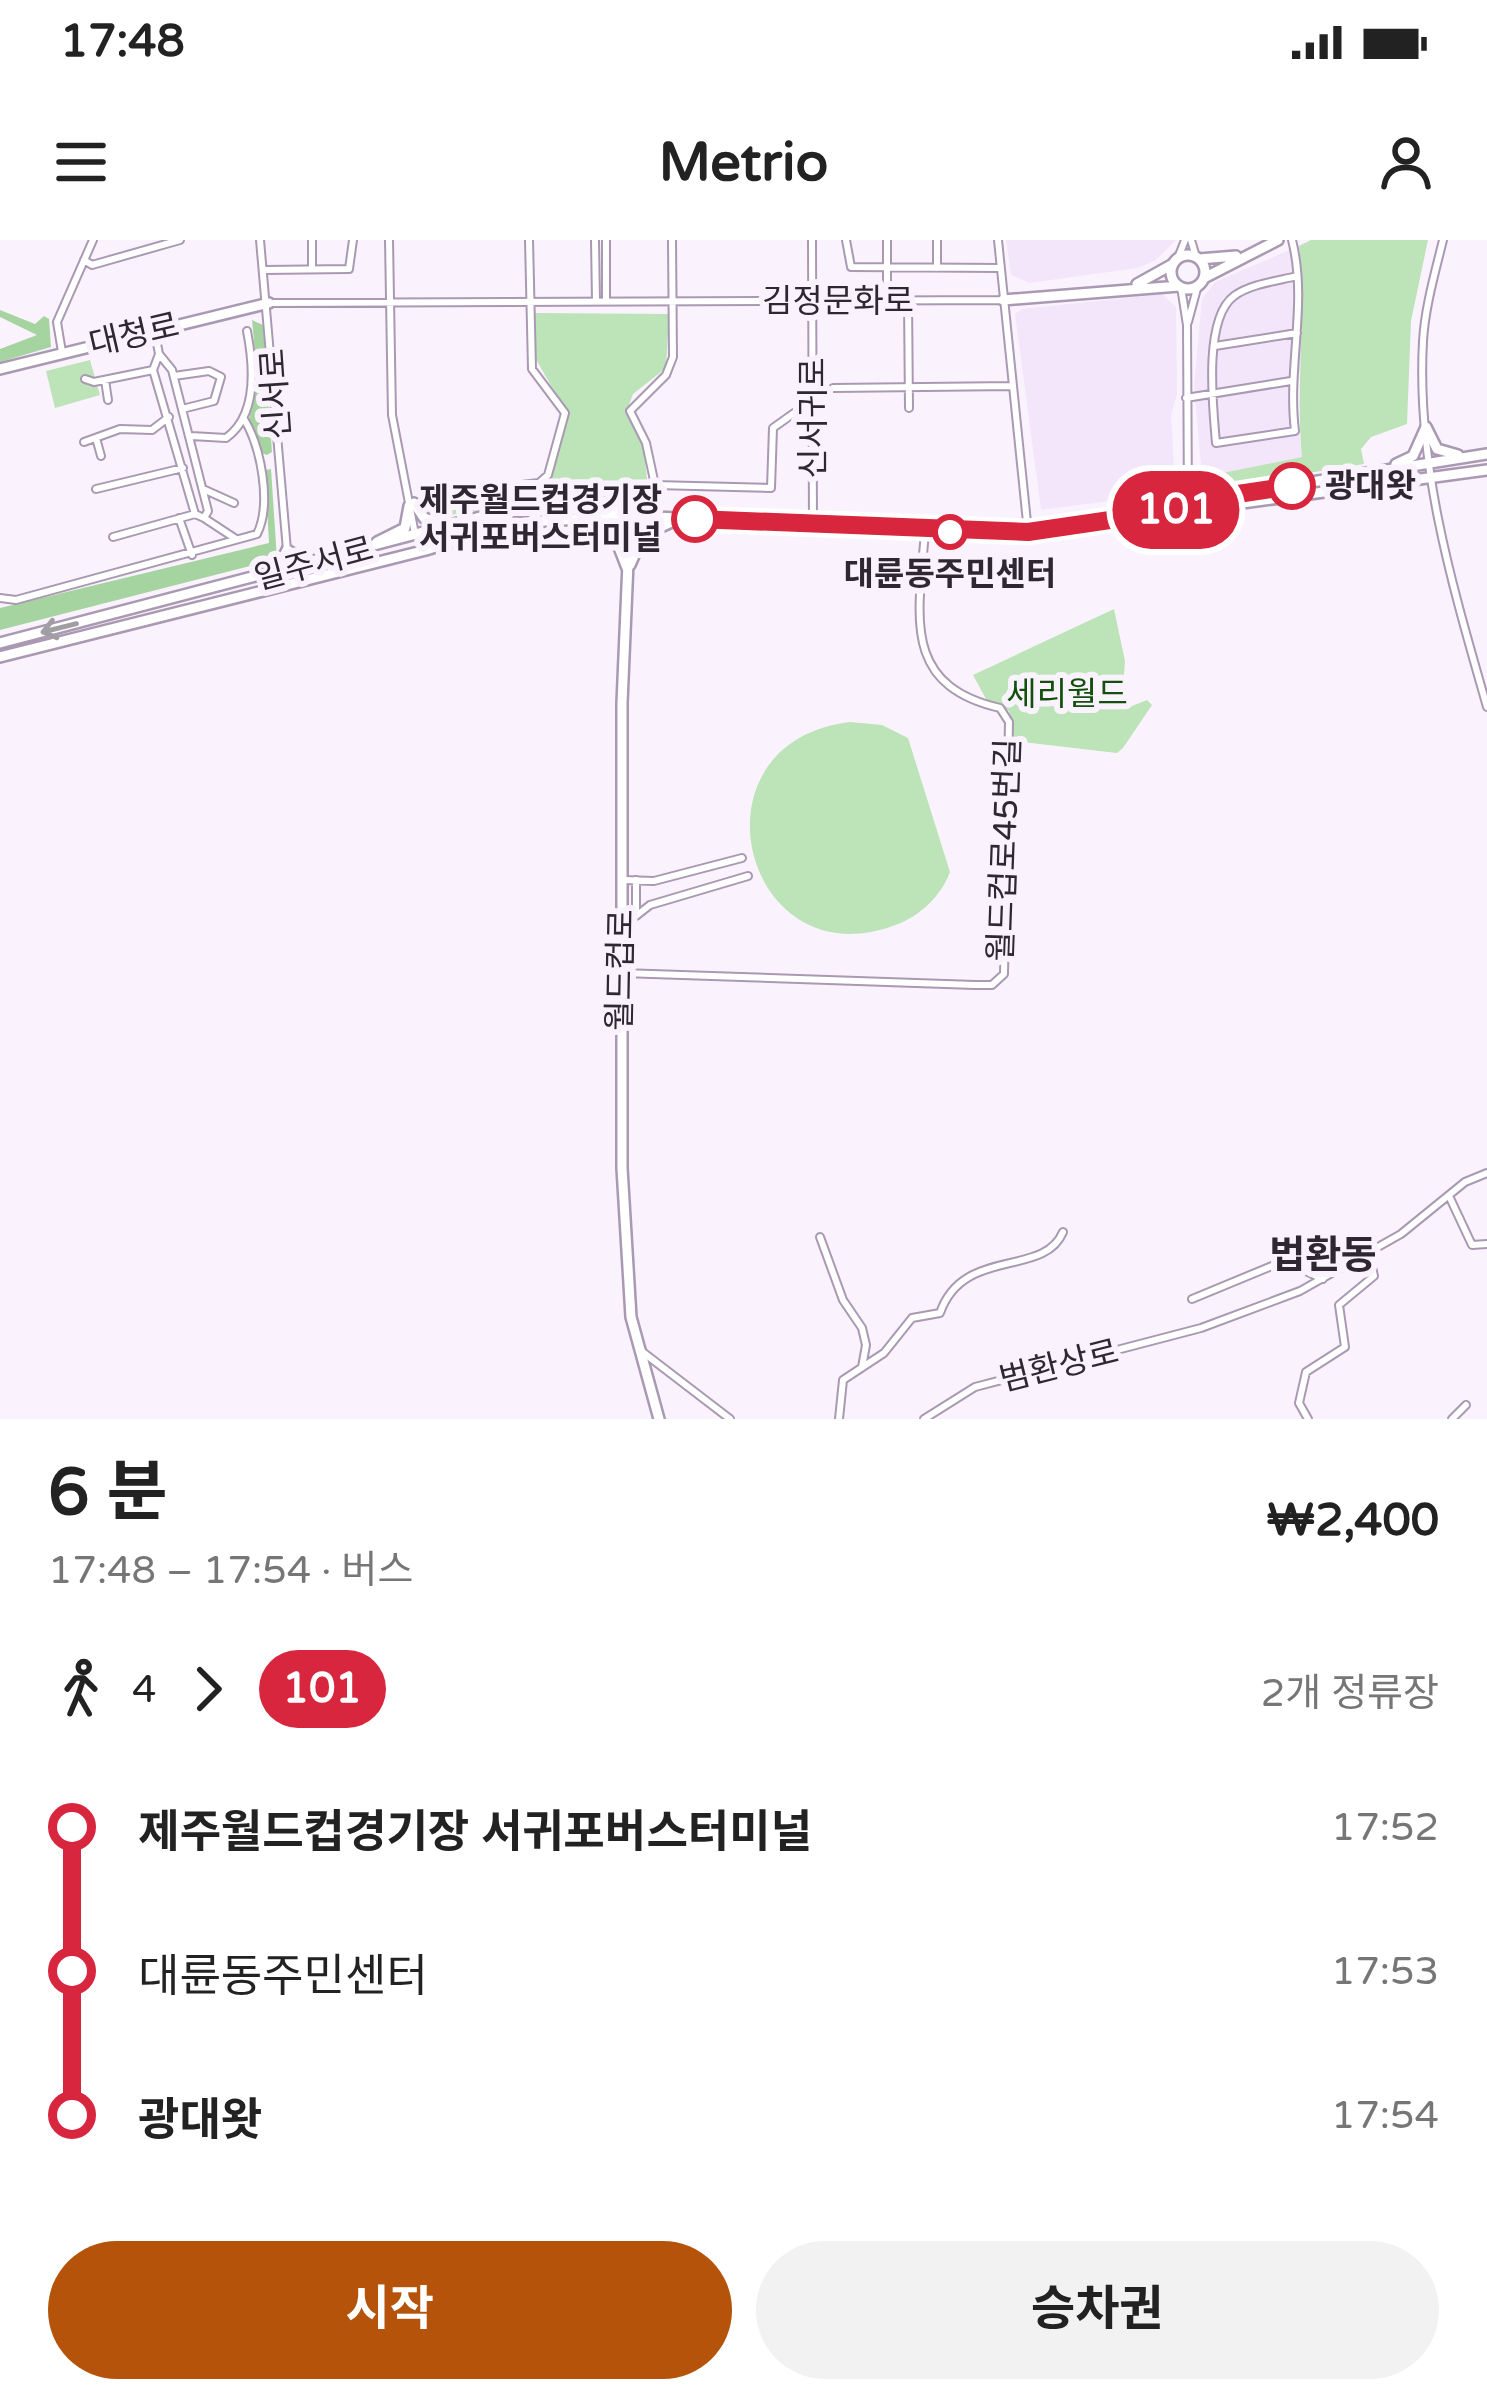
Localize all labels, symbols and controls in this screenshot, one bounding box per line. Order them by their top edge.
text: 17:48 [60,15,185,69]
icon: menu [48,129,114,195]
icon: person [1373,129,1439,195]
text: Metrio [659,130,828,195]
street label: 김정문화로 [762,282,914,321]
street label: 대청로 [85,306,183,364]
street label: 신서로 [253,347,299,441]
street label: 신서귀로 [794,357,833,479]
marker: 광대왓 [1270,464,1314,508]
place label: 광대왓 [1325,467,1416,506]
line badge: 101 [1107,471,1245,549]
place label: 제주월드컵경기장 서귀포버스터미널 [419,481,662,558]
text: 101 [1136,484,1216,535]
marker: 제주월드컵경기장 서귀포버스터미널 [673,497,717,541]
marker: 대륜동주민센터 [934,516,966,548]
street label: 일주서로 [250,529,378,599]
place label: 대륜동주민센터 [844,555,1056,594]
one-way arrow [40,619,78,641]
park label: 세리월드 [1006,675,1128,714]
street label: 월드컵로45번길 [982,738,1028,962]
street label: 월드컵로 [600,909,642,1031]
district label: 법환동 [1269,1232,1377,1279]
street label: 범환상로 [995,1332,1123,1400]
text: 6 분 [48,1453,167,1533]
text: ₩2,400 [1267,1494,1439,1548]
text: 17:48 – 17:54 · 버스 [48,1547,413,1594]
icon: walk [48,1656,114,1722]
icon: forward [175,1656,241,1722]
text: 101 [283,1663,362,1714]
text: 4 [132,1666,157,1713]
text: 2개 정류장 [1261,1670,1439,1717]
text: 17:52 [1331,1804,1439,1851]
text: 제주월드컵경기장 서귀포버스터미널 [138,1806,812,1860]
text: 17:53 [1331,1948,1439,1995]
text: 대륜동주민센터 [138,1950,428,2004]
text: 17:54 [1331,2092,1439,2139]
text: 광대왓 [138,2094,262,2148]
button: 시작 [48,2241,732,2379]
button: 승차권 [756,2241,1439,2379]

